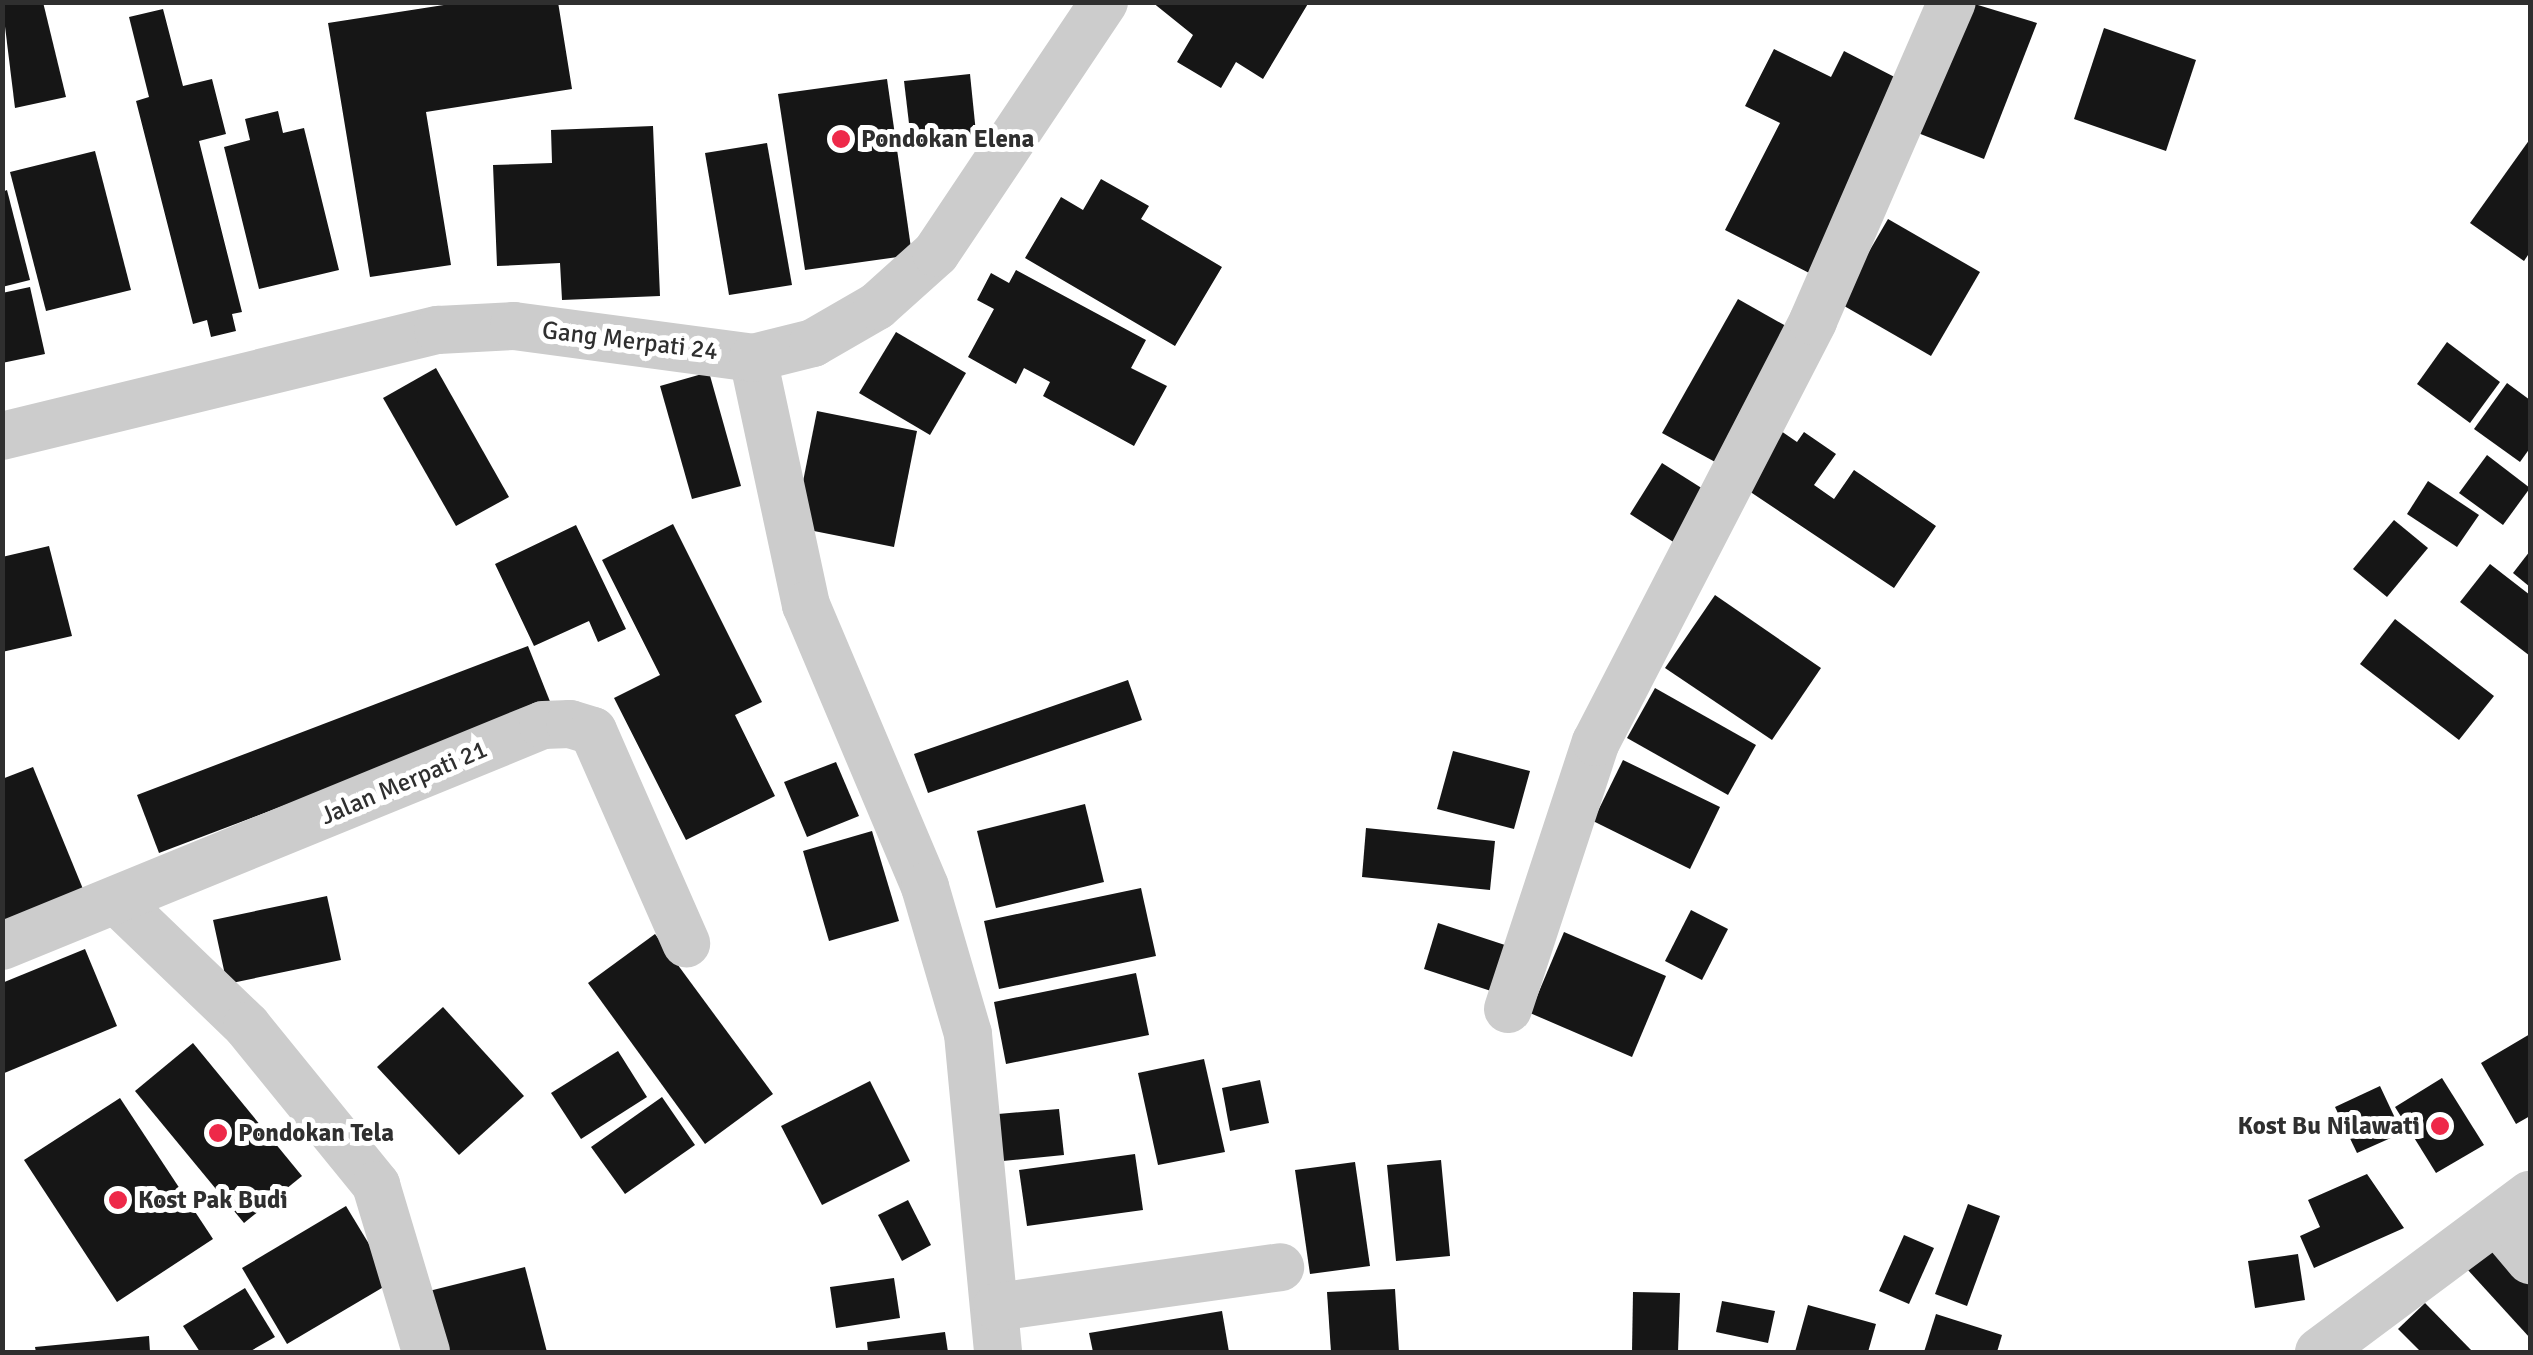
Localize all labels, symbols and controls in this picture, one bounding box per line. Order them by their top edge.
place label: Pondokan Elena [861,124,1034,154]
marker: Pondokan Elena [830,128,852,150]
street label: Gang Merpati 24 [540,315,720,367]
street label: Jalan Merpati 21 [316,734,492,832]
place label: Kost Bu Nilawati [2238,1111,2420,1141]
marker: Kost Bu Nilawati [2429,1115,2451,1137]
place label: Pondokan Tela [238,1118,394,1148]
marker: Pondokan Tela [207,1122,229,1144]
place label: Kost Pak Budi [138,1185,288,1215]
marker: Kost Pak Budi [107,1189,129,1211]

